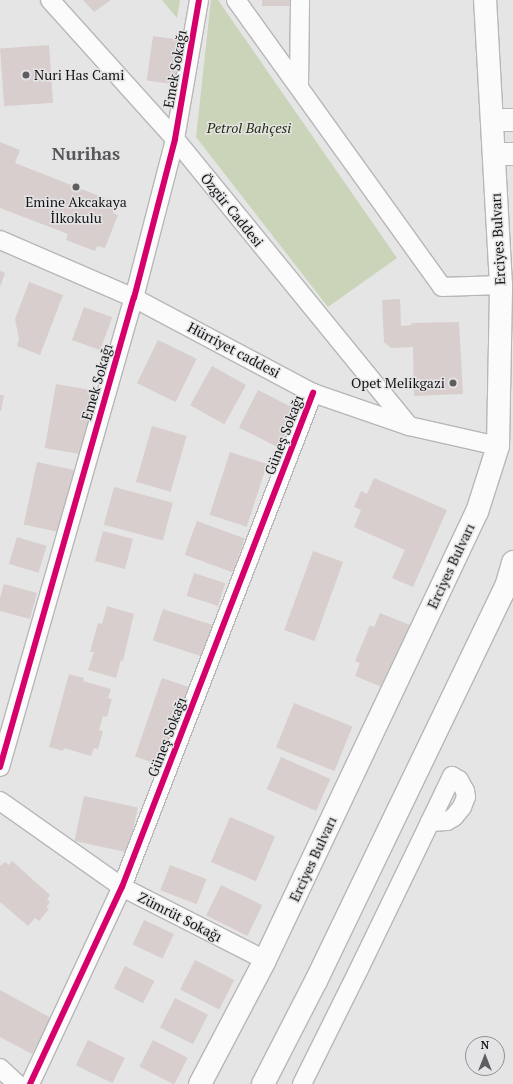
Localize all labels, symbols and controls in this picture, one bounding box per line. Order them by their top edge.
street label: Emek Sokağı [160,29,190,109]
place label: Nuri Has Cami [34,67,124,83]
marker: Nuri Has Cami [21,70,31,80]
park label: Petrol Bahçesi [207,120,291,136]
district label: Nurihas [52,142,120,164]
street label: Özgür Caddesi [197,170,267,250]
marker: Emine Akcakaya İlkokulu [71,182,81,192]
street label: Erciyes Bulvarı [487,193,509,285]
place label: Emine Akcakaya İlkokulu [25,194,127,226]
street label: Hürriyet caddesi [185,319,283,381]
street label: Emek Sokağı [78,342,116,422]
place label: Opet Melikgazi [351,375,445,391]
marker: Opet Melikgazi [448,378,458,388]
street label: Güneş Sokağı [261,393,307,477]
street label: Erciyes Bulvarı [424,521,478,611]
street label: Güneş Sokağı [144,695,190,779]
street label: Erciyes Bulvarı [286,814,340,904]
street label: Zümrüt Sokağı [135,889,225,945]
north arrow [465,1036,505,1076]
text: N [481,1038,489,1052]

